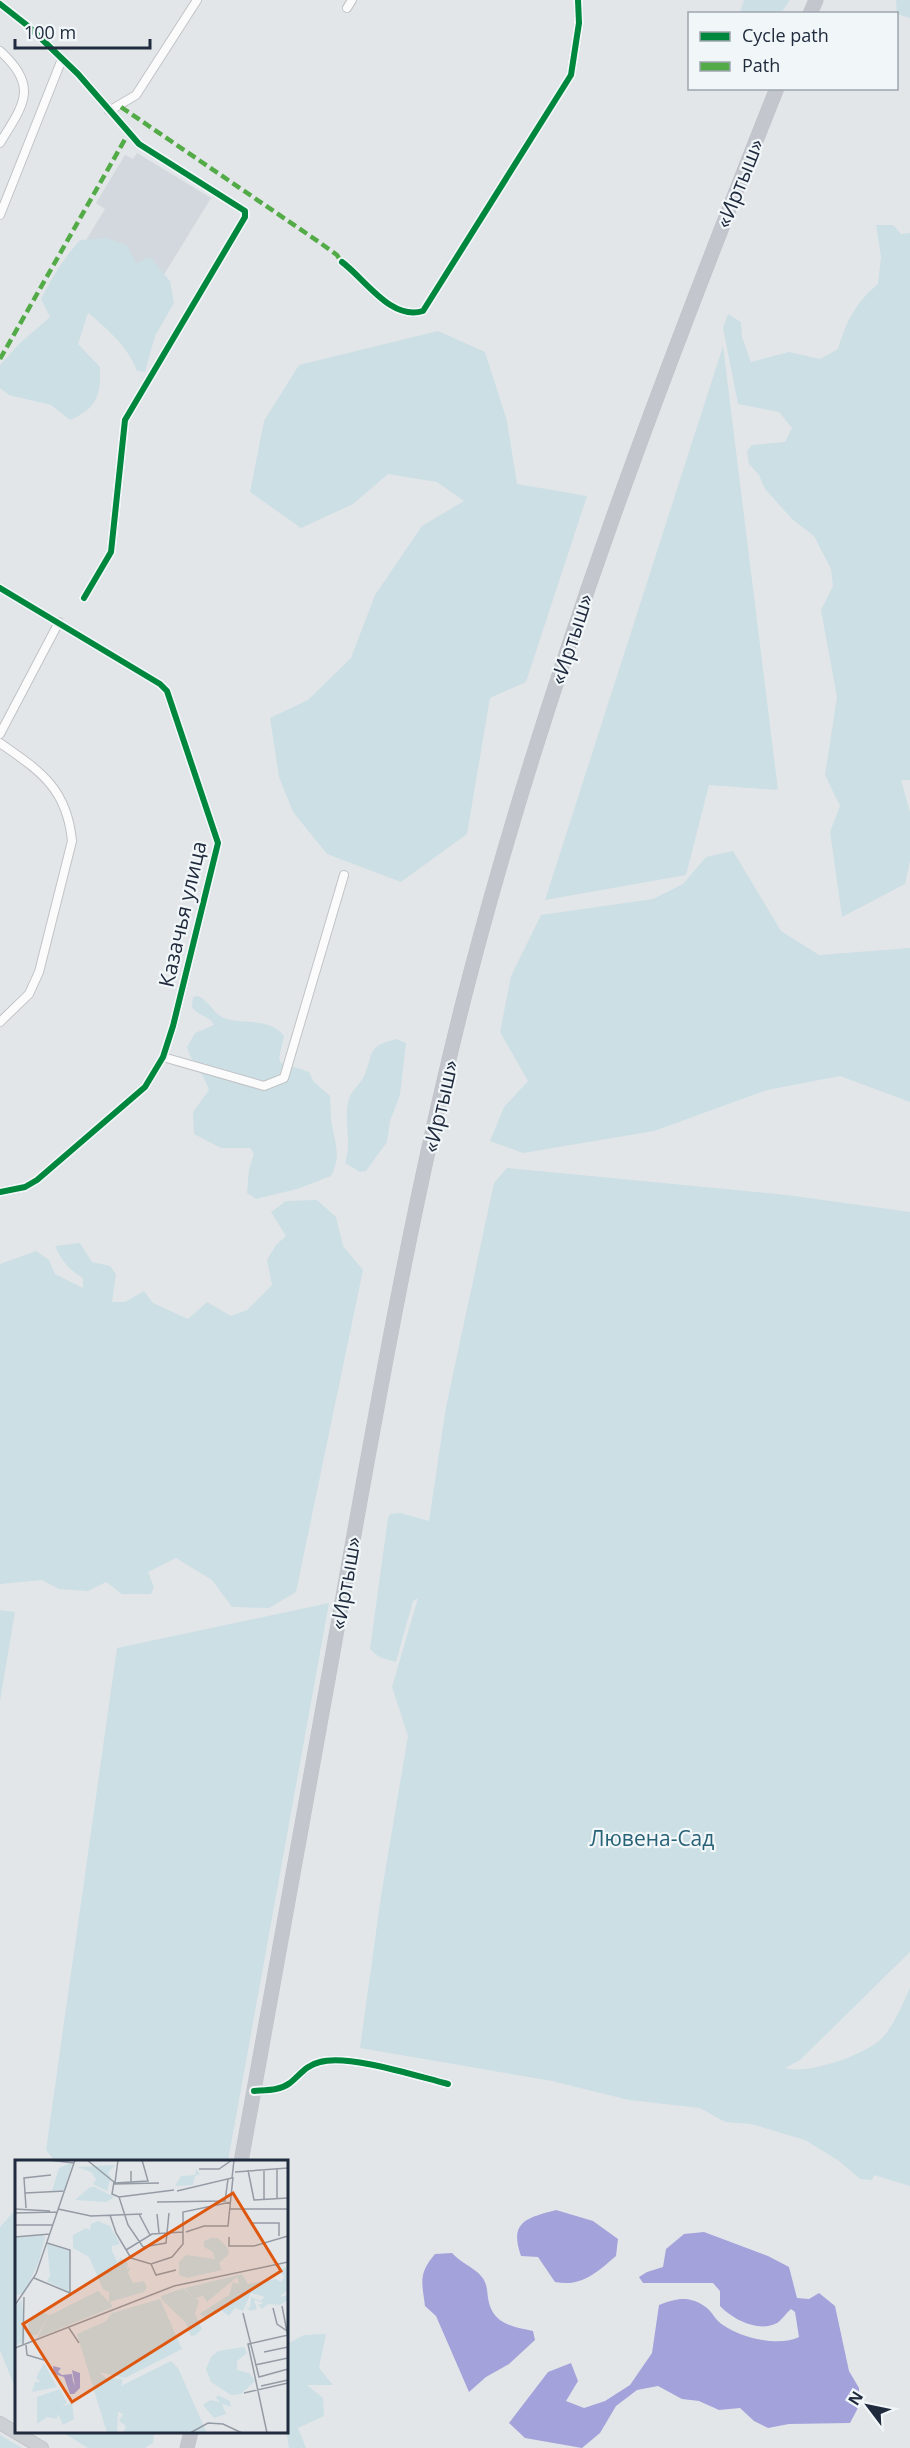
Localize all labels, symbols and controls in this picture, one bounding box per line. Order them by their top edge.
scale bar [15,12,150,50]
legend [688,12,898,90]
text: 100 m [24,20,76,44]
text: Cycle path [742,23,829,47]
text: Path [742,53,780,77]
street label: «Иртыш» [708,134,770,232]
street label: «Иртыш» [543,590,599,688]
street label: Казачья улица [152,838,212,990]
street label: «Иртыш» [416,1057,464,1155]
street label: «Иртыш» [323,1534,367,1632]
park label: Лювена-Сад [590,1824,714,1852]
inset map [15,2160,288,2433]
north arrow [838,2376,898,2436]
text: N [843,2387,868,2409]

